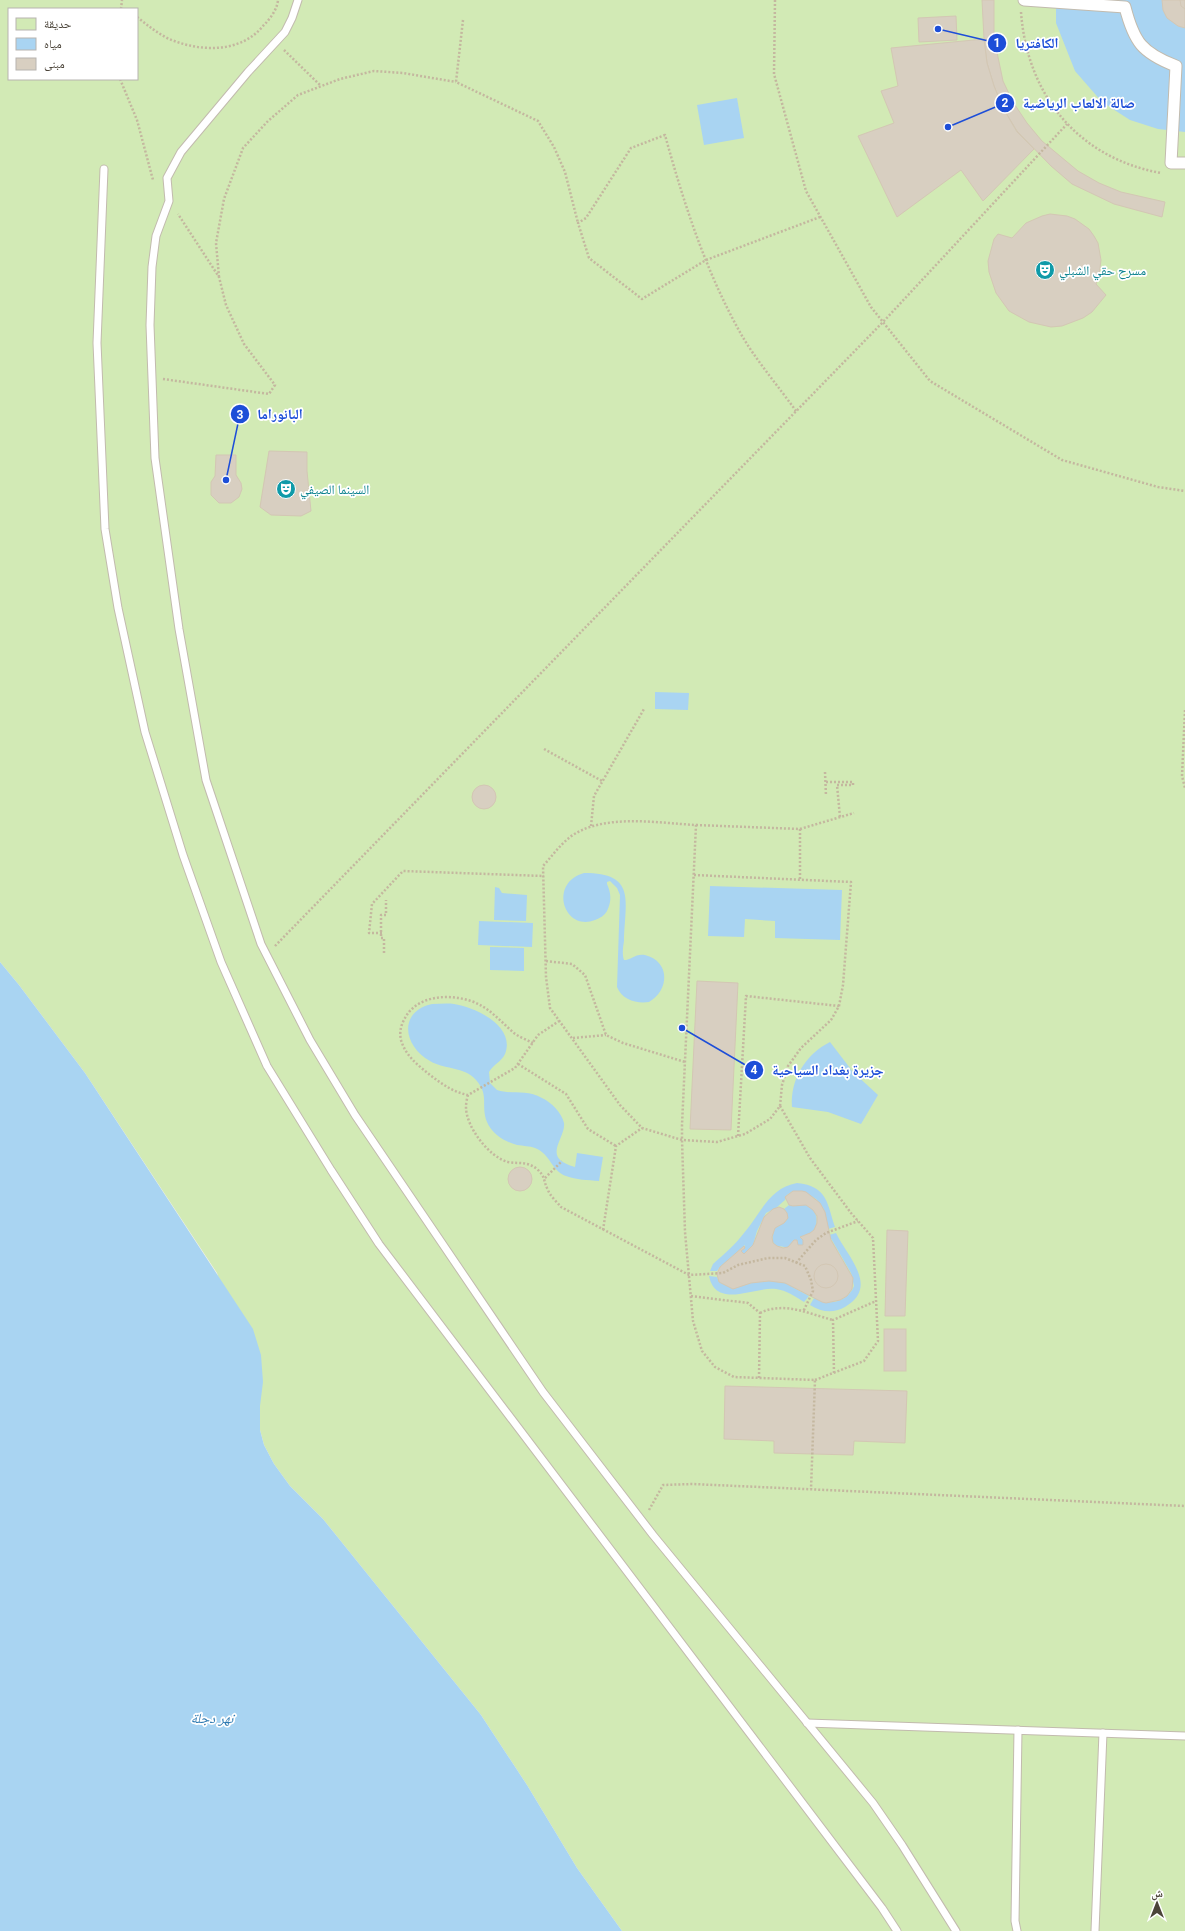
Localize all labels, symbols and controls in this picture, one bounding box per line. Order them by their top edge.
legend [8,8,138,80]
text: حديقة [44,17,72,31]
callout: الكافتريا [987,30,1066,56]
text: الكافتريا [1016,35,1059,51]
text: 1 [994,36,1000,50]
text: مياه [44,37,62,51]
text: مبنى [44,57,65,71]
callout: صالة الالعاب الرياضية [995,90,1143,116]
text: صالة الالعاب الرياضية [1023,95,1135,112]
text: 2 [1002,96,1009,110]
theatre icon: مسرح حقي الشبلي [1034,259,1056,281]
place label: مسرح حقي الشبلي [1059,263,1146,281]
callout: البانوراما [230,401,311,427]
text: البانوراما [257,406,303,423]
text: 3 [237,408,244,422]
theatre icon: السينما الصيفي [275,478,297,500]
place label: السينما الصيفي [300,482,369,500]
callout: جزيرة بغداد السياحية [744,1057,891,1083]
text: جزيرة بغداد السياحية [772,1062,884,1079]
text: 4 [751,1063,758,1077]
water label: نهر دجلة [191,1710,235,1726]
north arrow [1137,1883,1177,1923]
text: ش [1151,1887,1163,1901]

